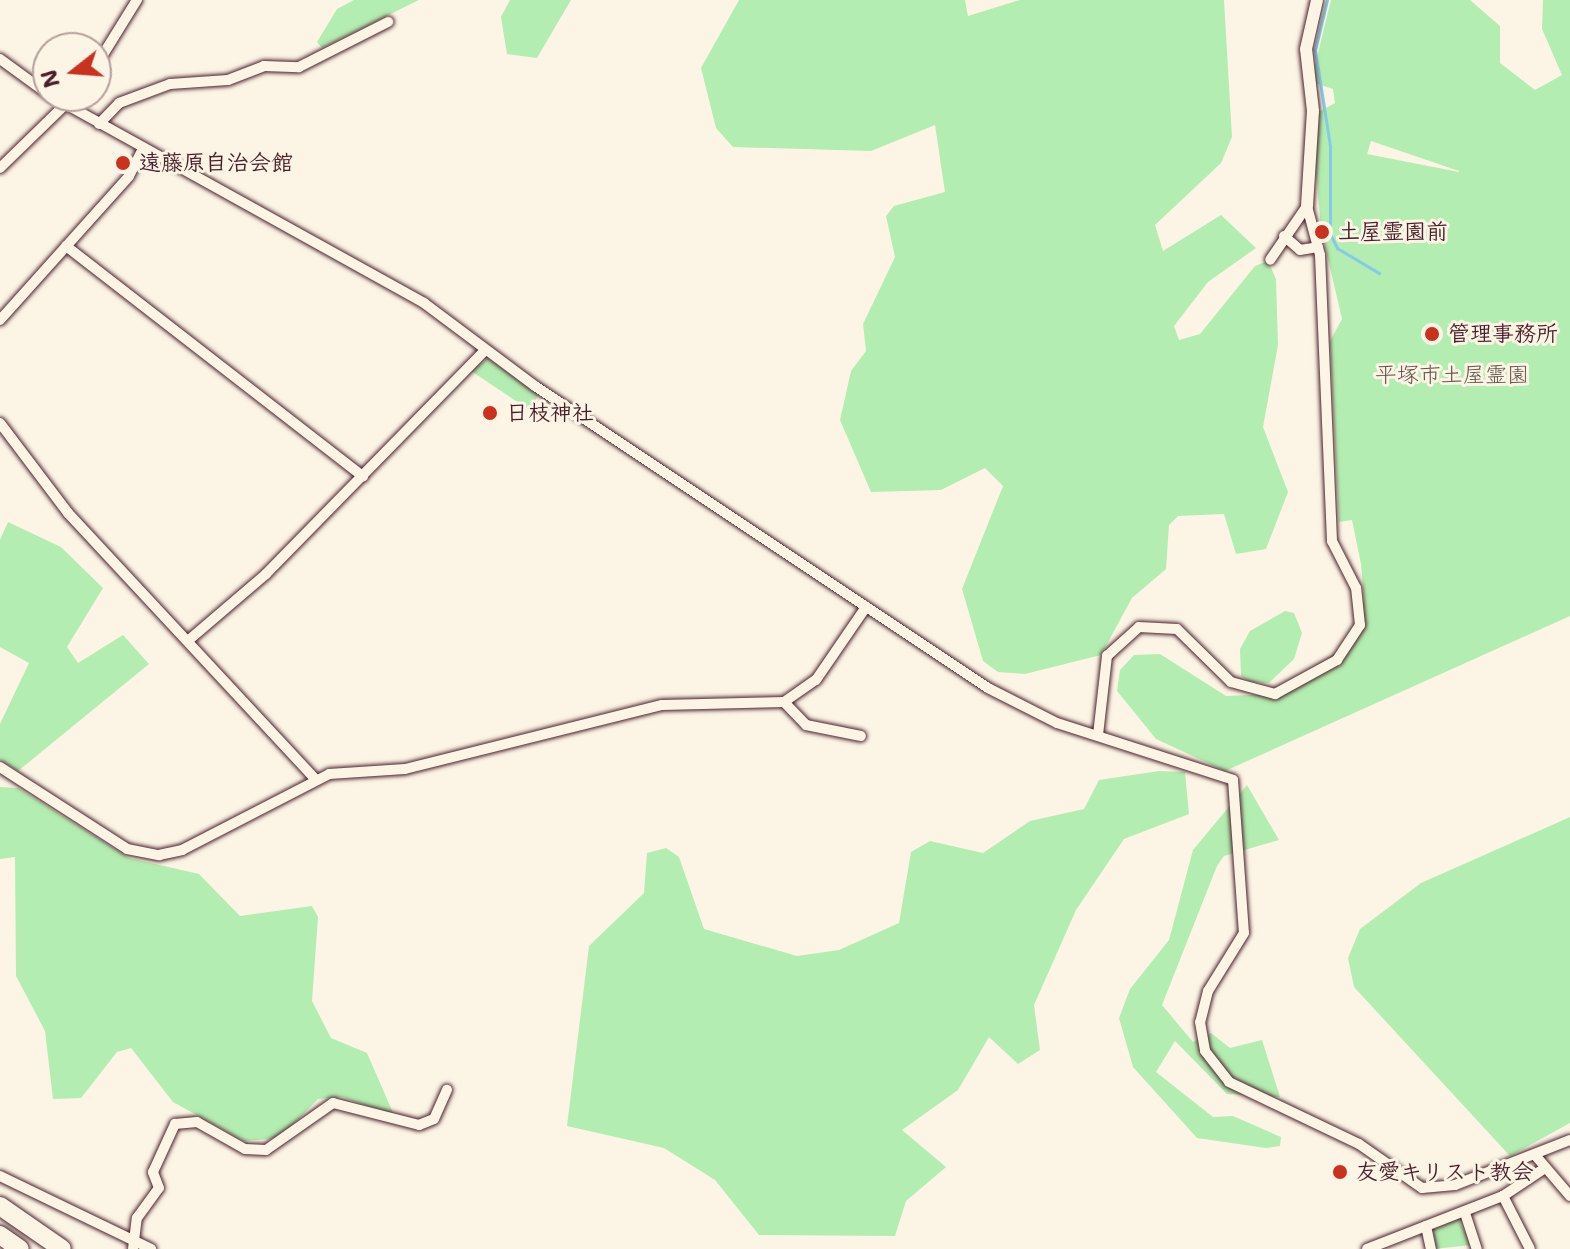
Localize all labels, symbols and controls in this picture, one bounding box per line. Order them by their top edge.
north arrow [32,32,112,112]
text: N [34,66,67,91]
place label: 遠藤原自治会館 [139,150,293,176]
marker: 遠藤原自治会館 [114,154,132,172]
place label: 土屋霊園前 [1338,219,1448,245]
marker: 土屋霊園前 [1313,223,1331,241]
place label: 管理事務所 [1448,321,1558,347]
marker: 管理事務所 [1423,325,1441,343]
park label: 平塚市土屋霊園 [1375,362,1529,388]
place label: 日枝神社 [506,400,594,426]
marker: 日枝神社 [481,404,499,422]
place label: 友愛キリスト教会 [1356,1159,1532,1185]
marker: 友愛キリスト教会 [1331,1163,1349,1181]

